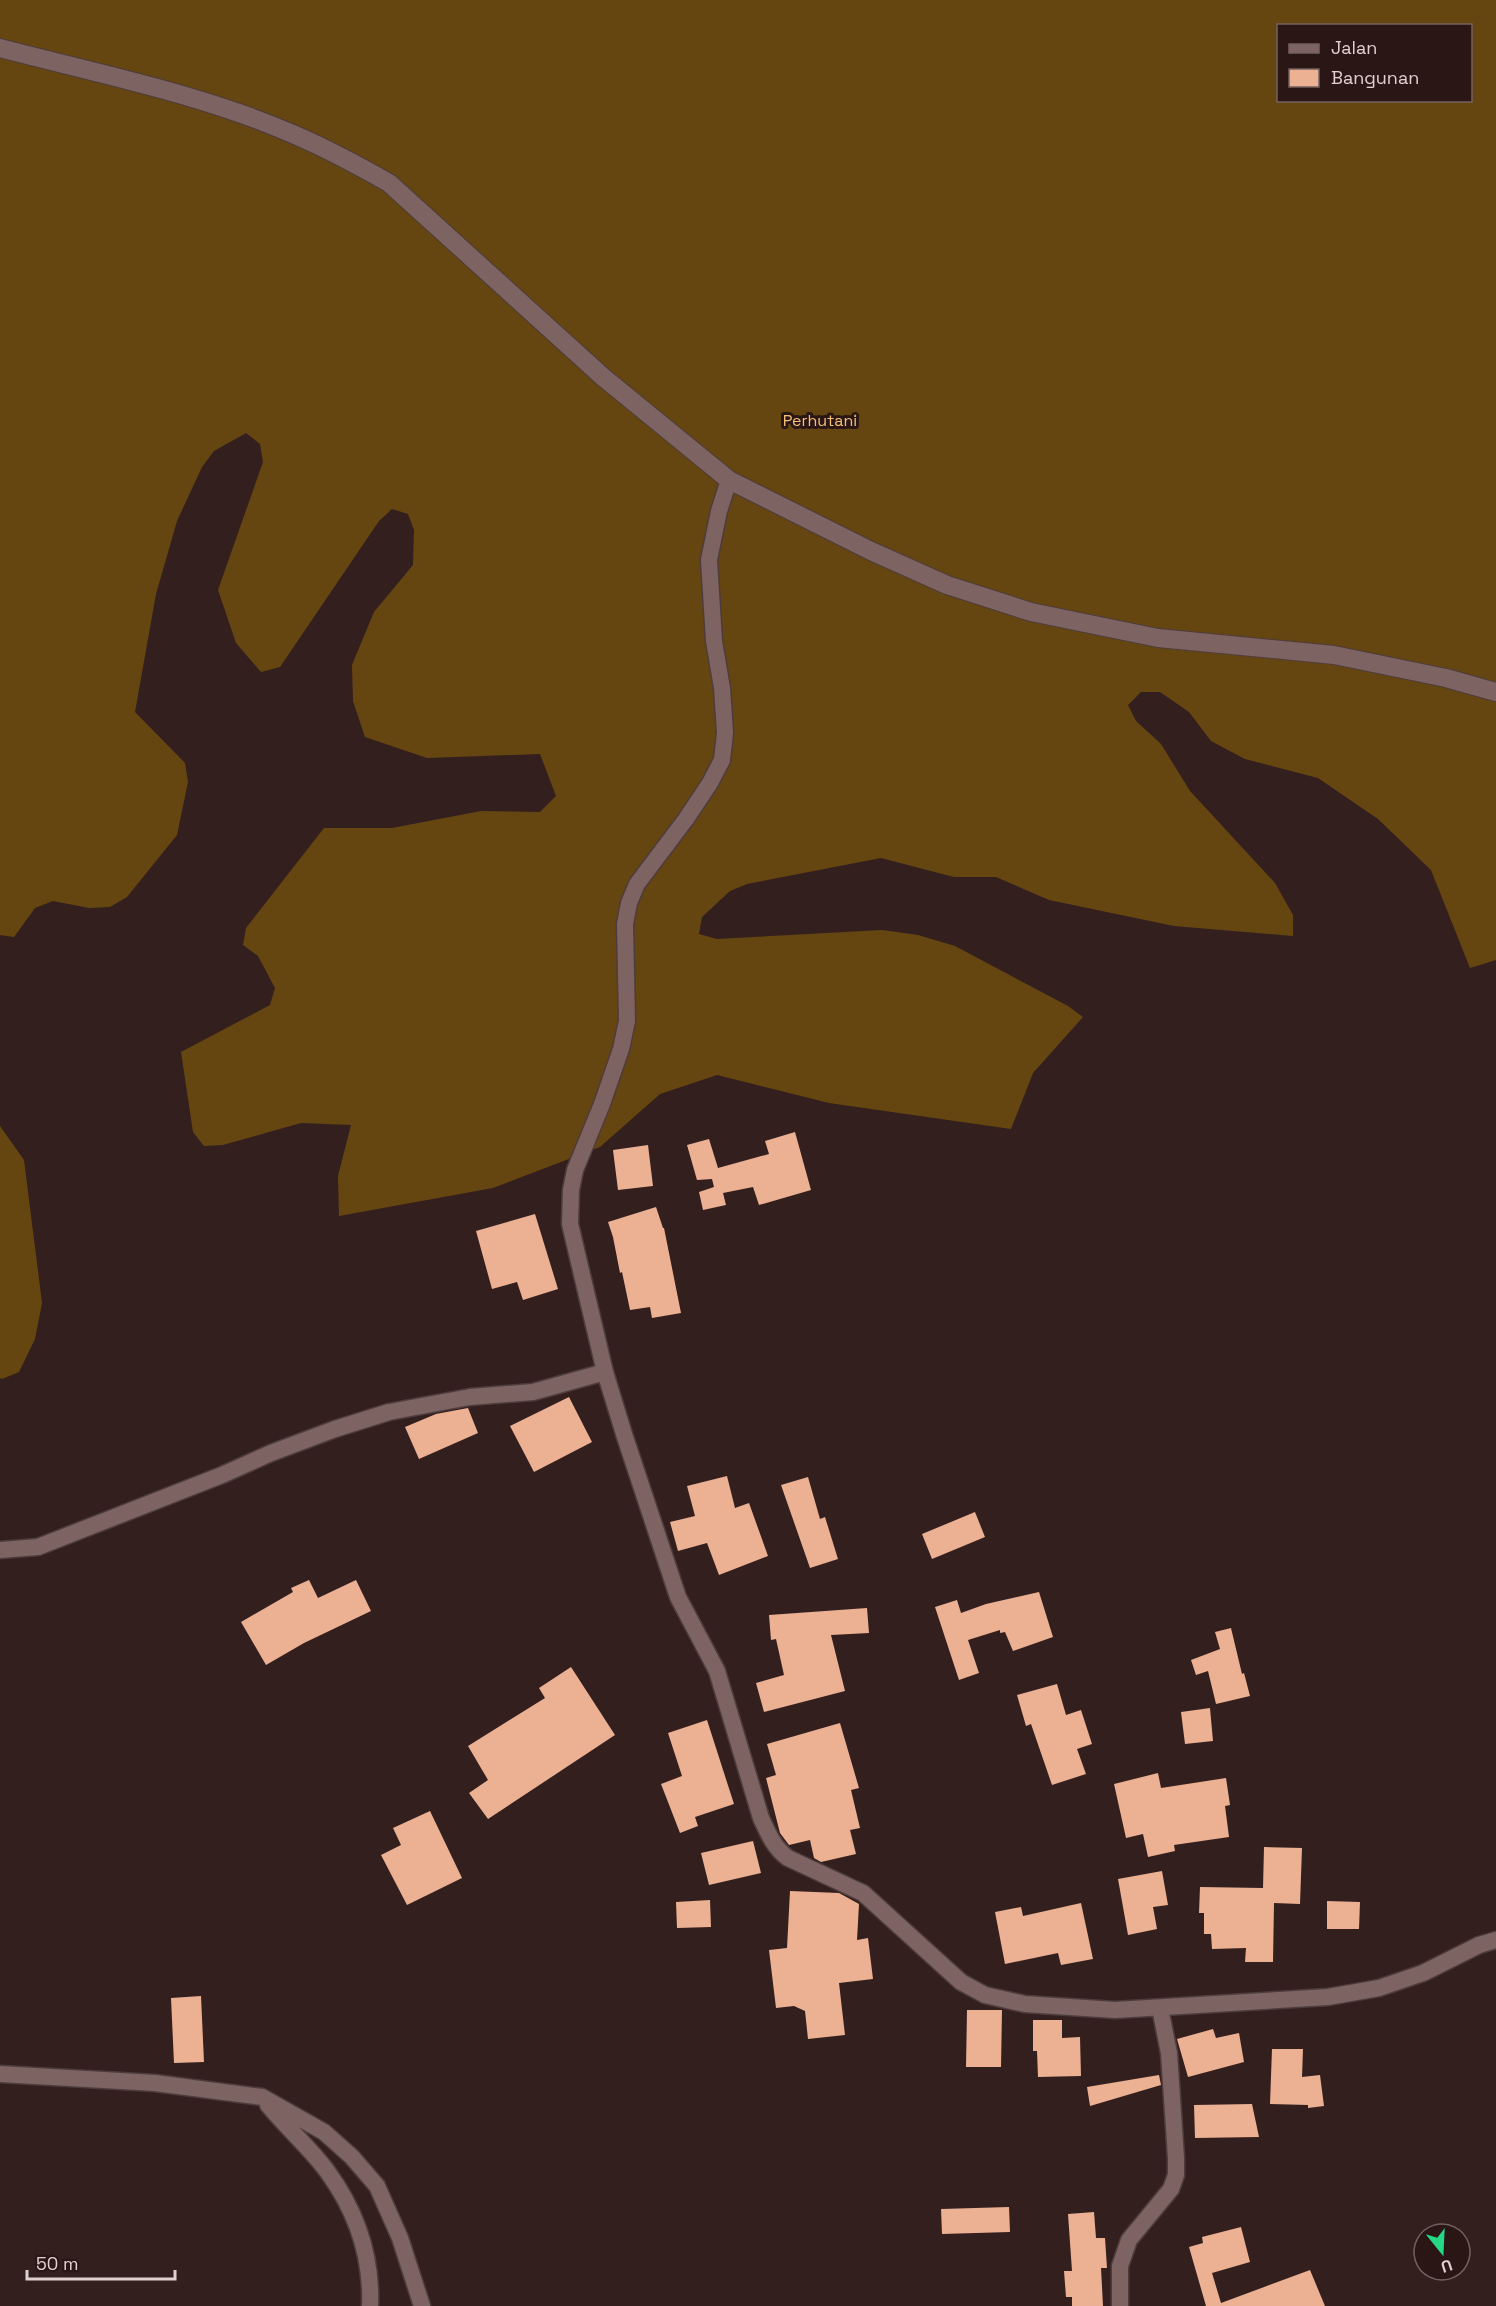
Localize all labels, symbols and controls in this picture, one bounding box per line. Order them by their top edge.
legend [1277,24,1472,102]
text: Jalan [1331,36,1377,59]
text: Bangunan [1331,66,1419,89]
park label: Perhutani [783,410,857,431]
north arrow [1412,2222,1472,2282]
scale bar [27,2243,176,2281]
text: 50 m [36,2252,78,2275]
text: U [1438,2254,1455,2277]

